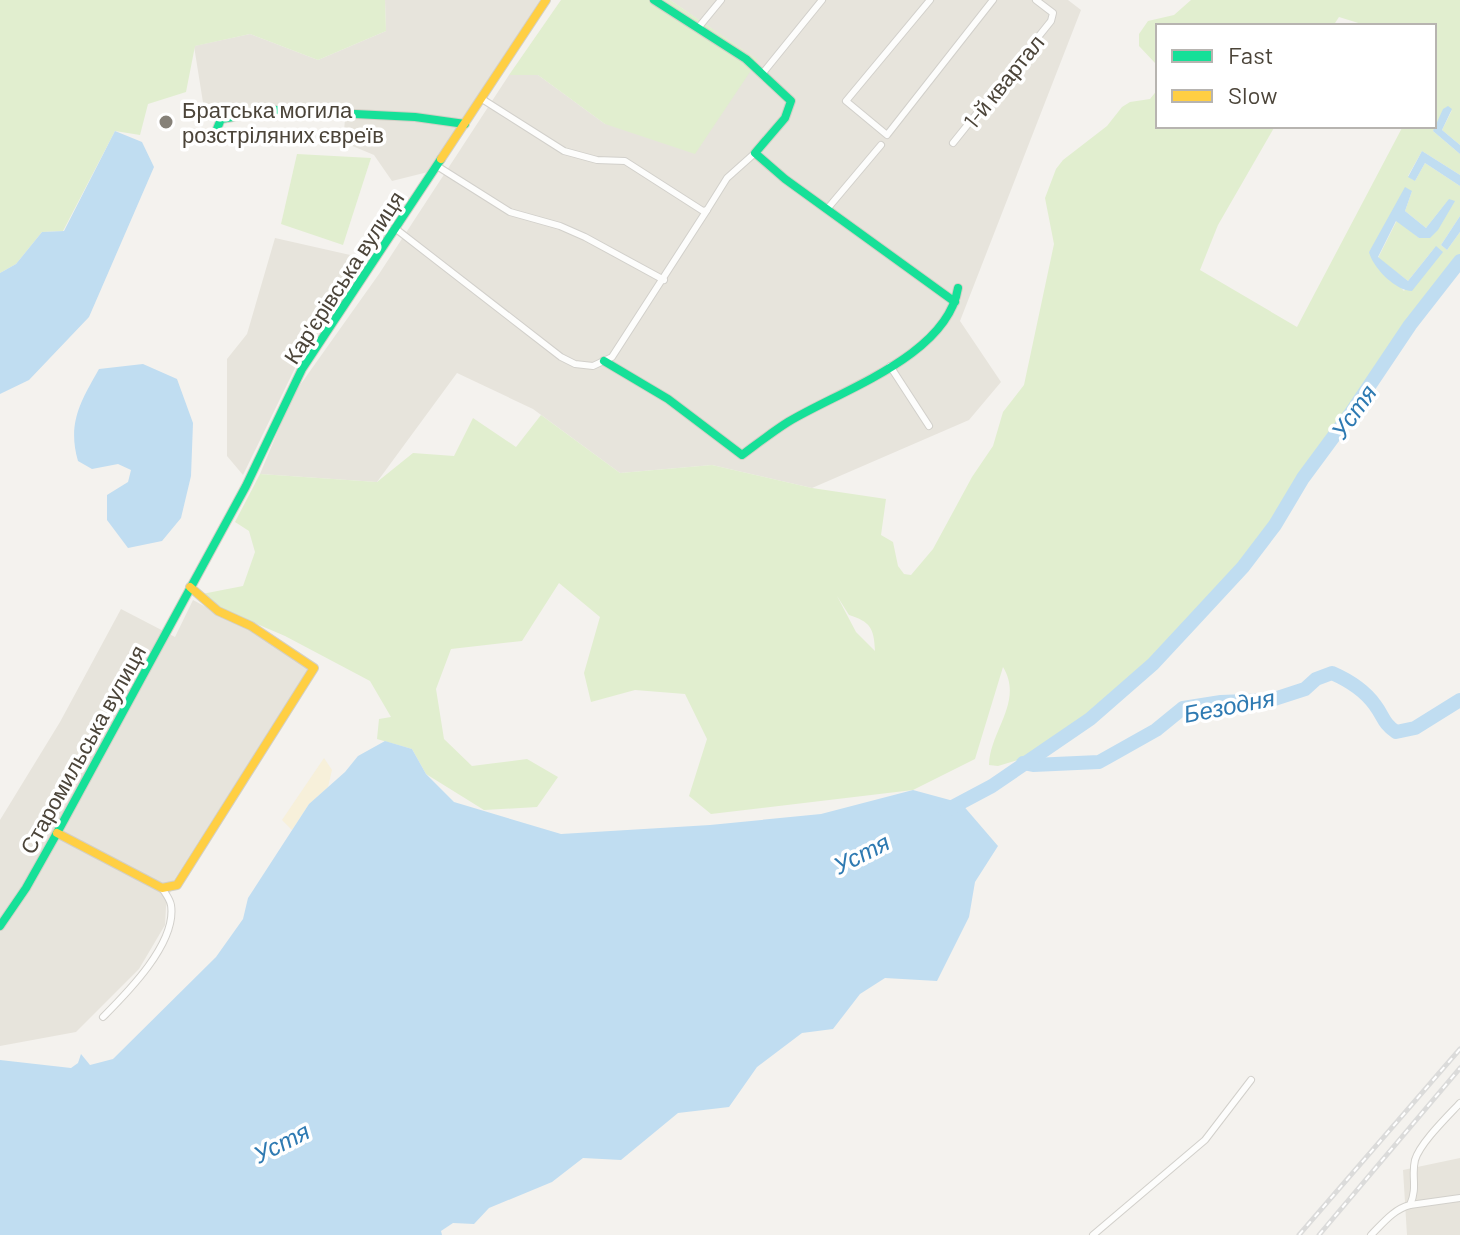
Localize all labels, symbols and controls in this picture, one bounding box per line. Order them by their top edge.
legend [1156,24,1436,128]
street label: 1-й квартал [957,29,1049,134]
text: Fast [1228,40,1273,69]
text: Slow [1228,80,1277,109]
place label: Братська могила розстріляних євреїв [182,96,384,148]
marker: Братська могила розстріляних євреїв [157,113,175,131]
street label: Кар'єрівська вулиця [277,186,409,369]
water label: Устя [1324,378,1382,444]
street label: Старомильська вулиця [14,640,151,858]
water label: Безодня [1181,682,1277,728]
water label: Устя [827,827,894,880]
water label: Устя [247,1116,314,1169]

